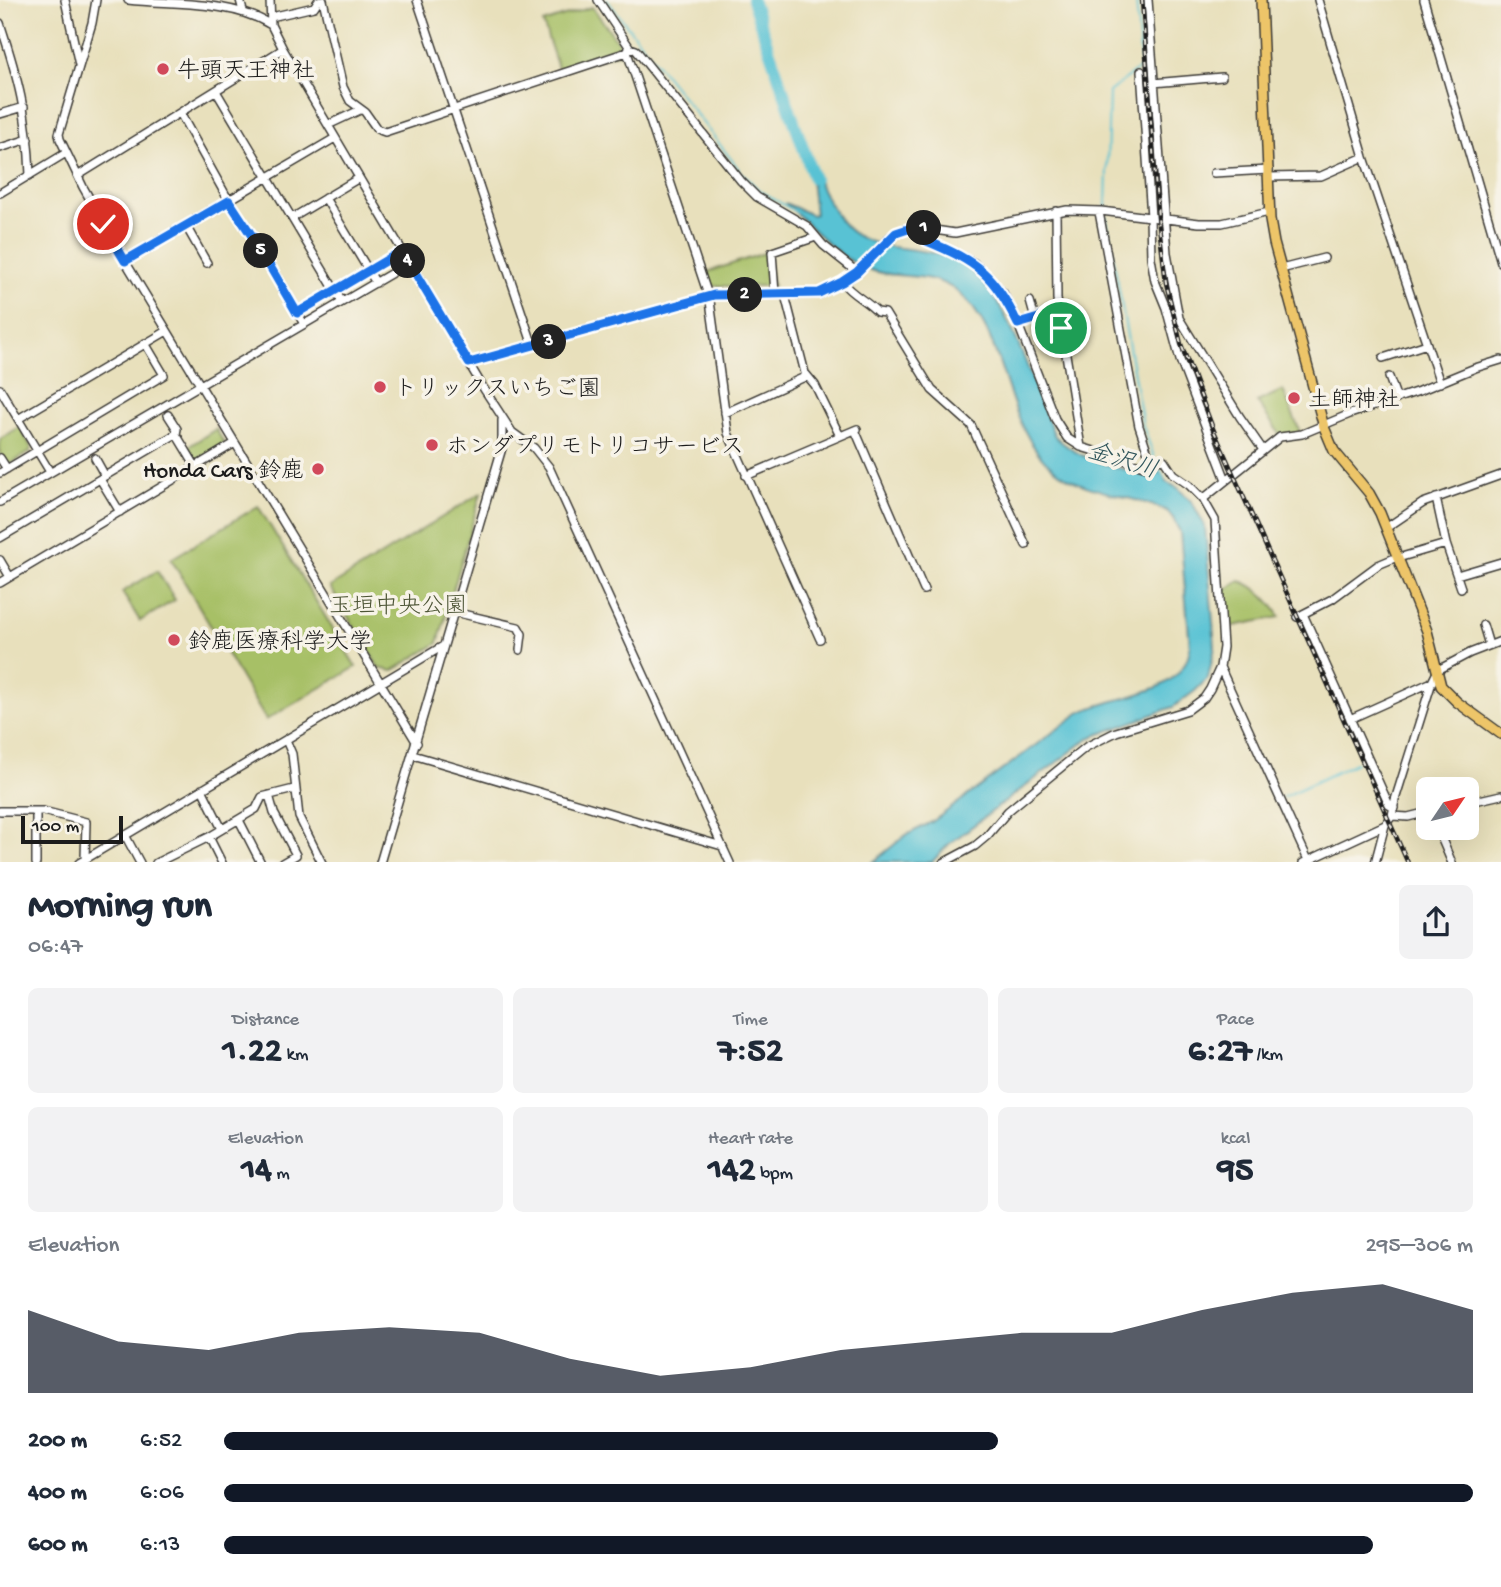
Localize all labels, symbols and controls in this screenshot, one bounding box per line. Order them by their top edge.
place label: 牛頭天王神社 [177,58,315,86]
marker: 牛頭天王神社 [155,61,171,77]
pin [73,194,133,254]
icon: check [84,205,122,243]
pin: 1 [906,210,942,246]
text: 1 [920,216,927,239]
pin: 5 [244,233,278,268]
text: 5 [256,239,266,262]
pin: 4 [390,244,426,278]
text: 4 [403,249,412,272]
pin: 2 [728,278,762,312]
text: 2 [740,283,749,306]
pin [1031,298,1091,358]
icon: arrive [1042,309,1080,347]
pin: 3 [532,324,566,360]
text: 3 [544,330,553,353]
place label: トリックスいちご園 [394,377,601,404]
marker: トリックスいちご園 [372,379,388,395]
place label: 土師神社 [1308,387,1400,415]
marker: 土師神社 [1286,390,1302,406]
place label: ホンダプリモトリコサービス [446,434,744,462]
marker: ホンダプリモトリコサービス [424,437,440,453]
water label: 金沢川 [1083,437,1161,487]
place label: Honda Cars 鈴鹿 [143,458,304,486]
marker: Honda Cars 鈴鹿 [310,461,326,477]
park label: 玉垣中央公園 [329,593,467,621]
place label: 鈴鹿医療科学大学 [188,629,372,657]
marker: 鈴鹿医療科学大学 [166,632,182,648]
north arrow [1416,777,1479,840]
map controls [1416,777,1479,840]
scale bar [21,814,122,845]
text: 100 m [32,816,79,839]
button: share [1399,885,1473,959]
text: Morning run [28,886,212,930]
text: 06:47 [28,934,83,961]
text: Distance [232,1009,299,1032]
text: Time [733,1009,768,1032]
text: Pace [1217,1009,1254,1032]
text: 1.22 [223,1032,282,1073]
text: 7:52 [718,1032,783,1073]
text: 6:27 [1188,1032,1252,1073]
text: km [282,1044,308,1067]
text: /km [1252,1044,1283,1067]
text: Elevation [228,1128,303,1151]
text: Heart rate [708,1128,793,1151]
text: kcal [1221,1128,1250,1151]
text: 14 [241,1151,272,1192]
text: 142 [708,1151,756,1192]
text: 95 [1218,1151,1253,1192]
text: m [272,1163,290,1186]
text: bpm [756,1163,793,1186]
text: Elevation [28,1233,119,1260]
text: 295–306 m [1366,1233,1473,1260]
text: 200 m [28,1428,87,1455]
text: 6:52 [140,1428,182,1455]
text: 400 m [28,1480,87,1507]
text: 6:06 [140,1480,184,1507]
text: 600 m [28,1532,88,1559]
text: 6:13 [140,1532,180,1559]

